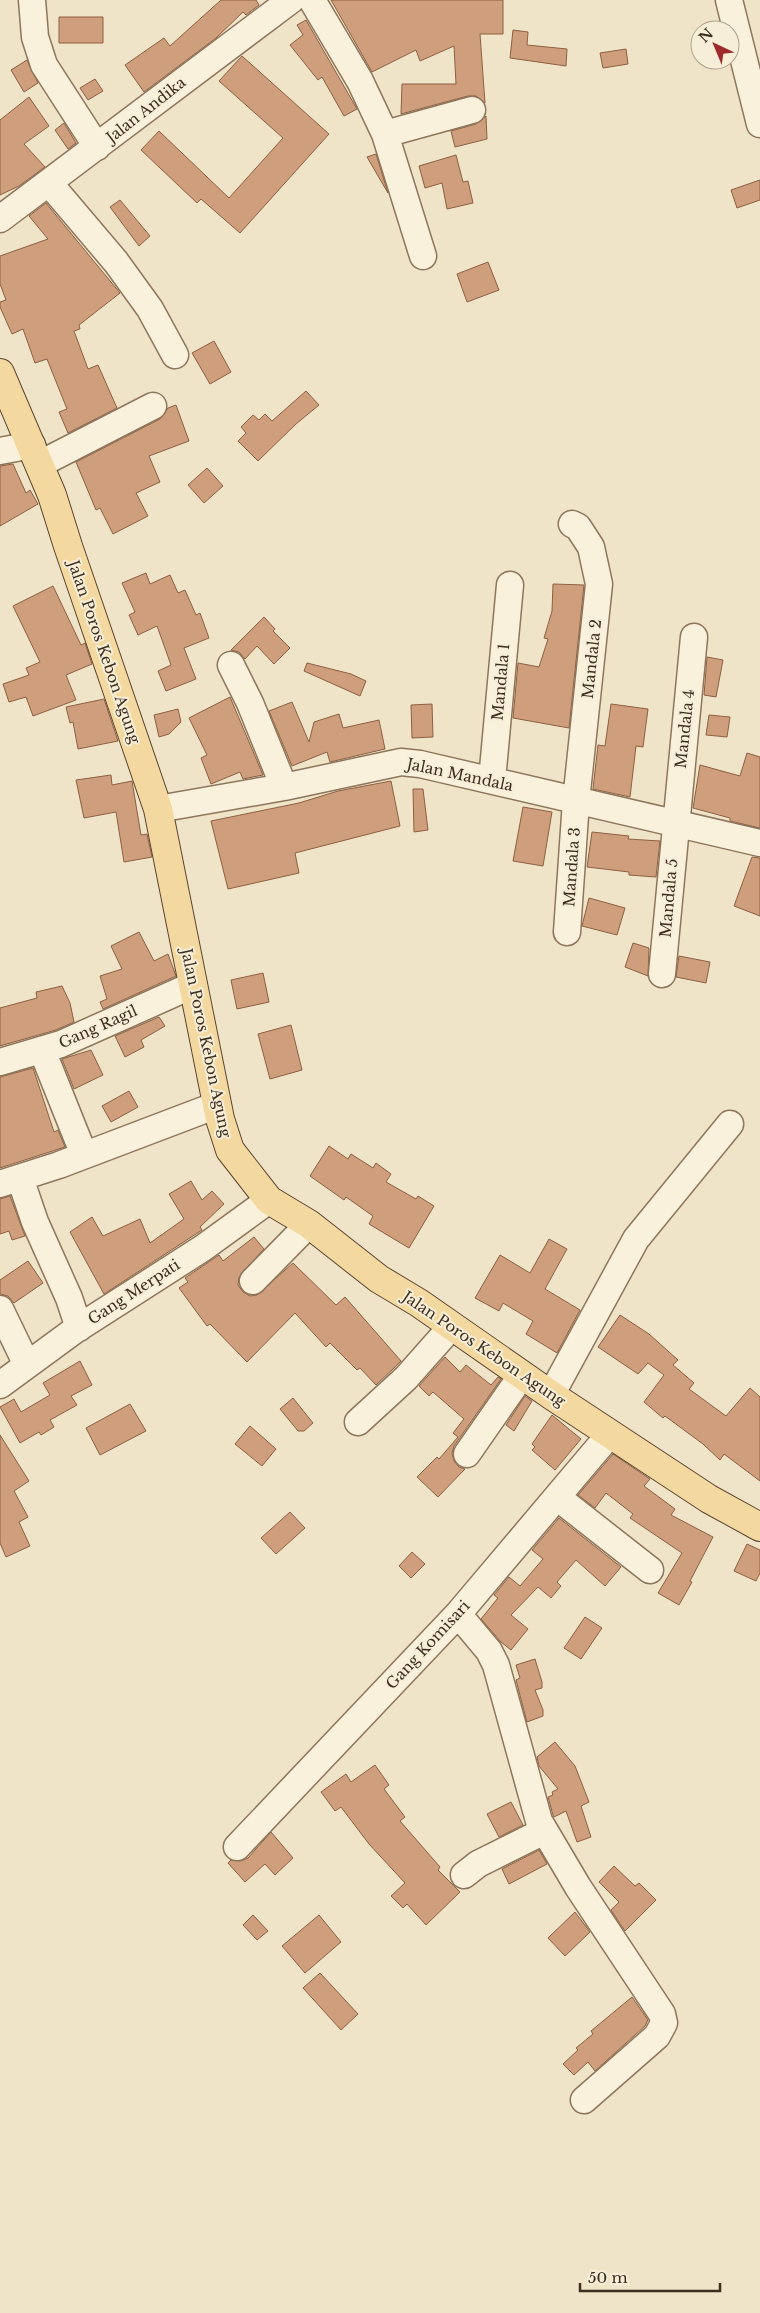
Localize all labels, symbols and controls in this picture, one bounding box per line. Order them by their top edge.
north arrow [690,20,740,70]
text: N [695,25,717,47]
street label: Jalan Andika [101,72,190,148]
street label: Jalan Poros Kebon Agung [63,556,145,747]
street label: Mandala 2 [578,618,605,700]
street label: Mandala 1 [488,643,513,721]
street label: Mandala 4 [671,688,698,769]
street label: Jalan Mandala [403,754,516,795]
street label: Mandala 3 [559,826,584,908]
street label: Mandala 5 [656,858,681,938]
street label: Jalan Poros Kebon Agung [177,945,236,1140]
street label: Gang Ragil [56,1001,140,1052]
street label: Gang Merpati [84,1255,183,1328]
street label: Jalan Poros Kebon Agung [397,1286,570,1411]
street label: Gang Komisari [382,1596,474,1693]
scale bar [580,2260,720,2292]
text: 50 m [588,2268,628,2287]

